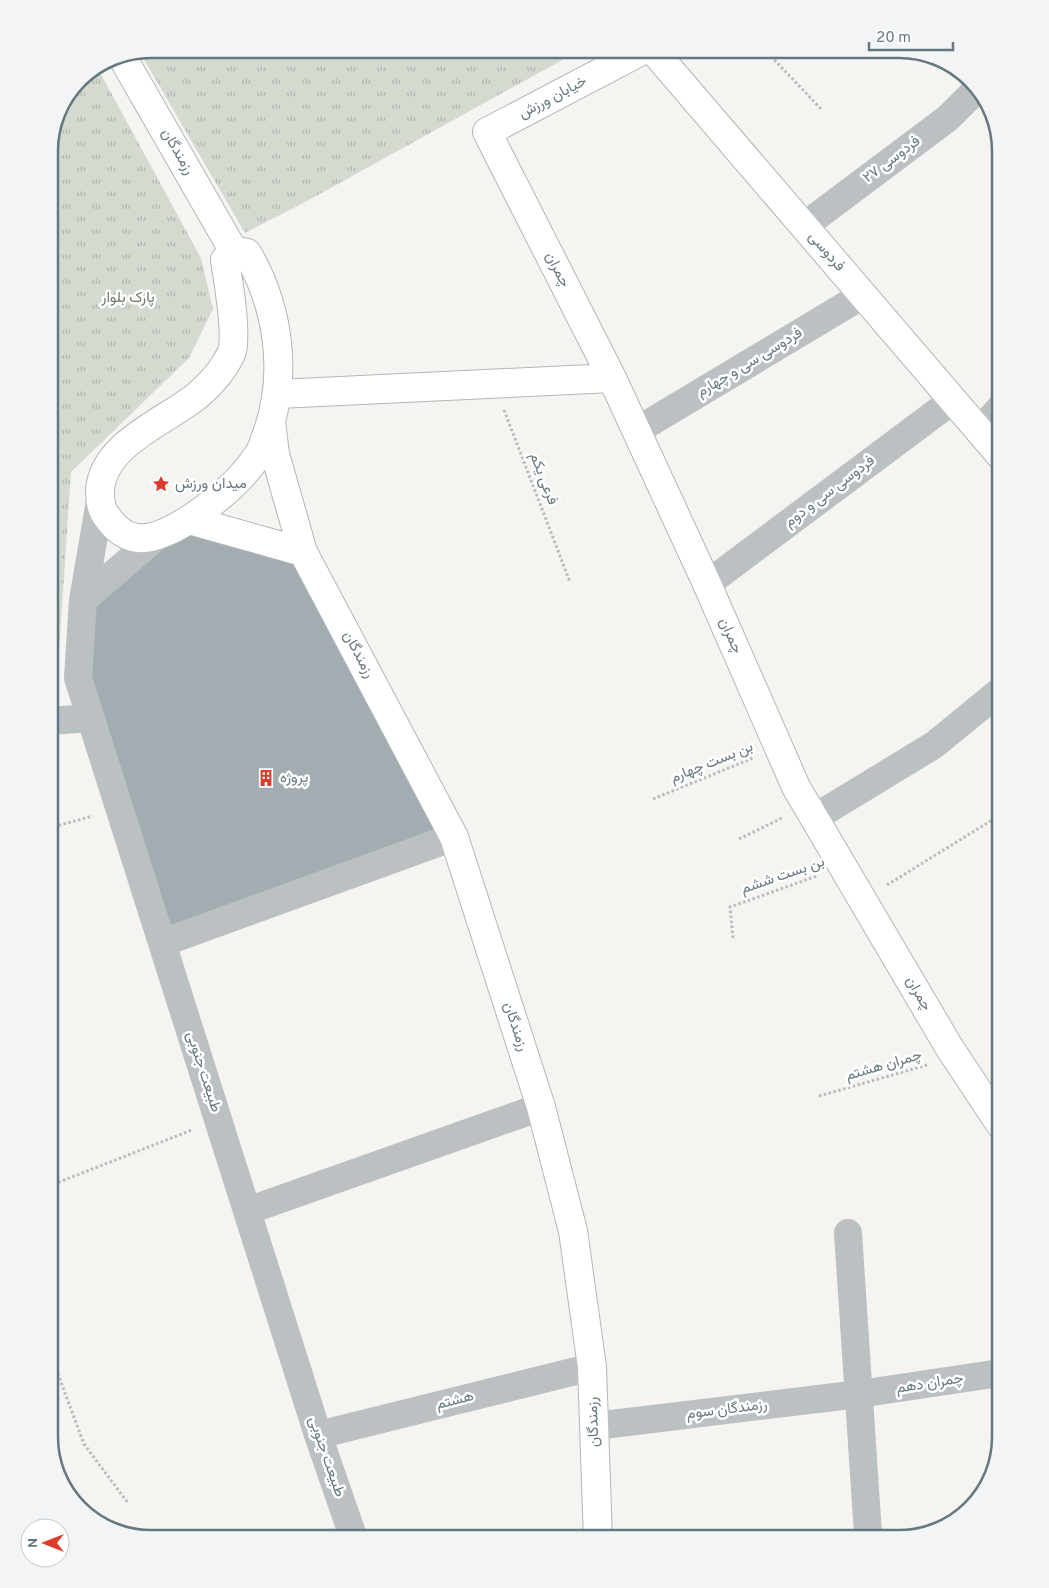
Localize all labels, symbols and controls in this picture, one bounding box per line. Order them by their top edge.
scale bar [869,20,953,52]
text: 20 m [876,29,911,48]
street label: خیابان ورزش [516,72,590,124]
street label: رزمندگان [156,125,198,179]
street label: فردوسی ۲۷ [859,132,925,188]
street label: فردوسی [803,228,849,276]
street label: چمران [540,249,574,291]
park label: پارک بلوار [100,289,155,308]
street label: فردوسی سی و چهارم [694,324,806,402]
street label: فرعی یکم [524,450,562,508]
street label: فردوسی سی و دوم [781,452,879,532]
place icon: میدان ورزش [151,474,171,494]
place label: میدان ورزش [175,475,247,494]
street label: چمران [714,615,746,657]
street label: رزمندگان [338,628,378,682]
street label: بن بست چهارم [668,738,756,788]
building icon: پروژه [256,768,276,788]
place label: پروژه [280,769,308,788]
street label: بن بست ششم [739,853,827,899]
street label: چمران [901,973,935,1015]
street label: رزمندگان [498,1000,532,1054]
street label: طبیعت جنوبی [181,1029,225,1115]
street label: چمران هشتم [844,1046,924,1086]
street label: چمران دهم [895,1369,965,1399]
street label: هشتم [434,1387,476,1415]
street label: رزمندگان [584,1396,604,1448]
street label: رزمندگان سوم [685,1396,769,1424]
street label: طبیعت جنوبی [303,1414,349,1500]
north arrow [20,1518,70,1568]
text: N [25,1538,42,1548]

